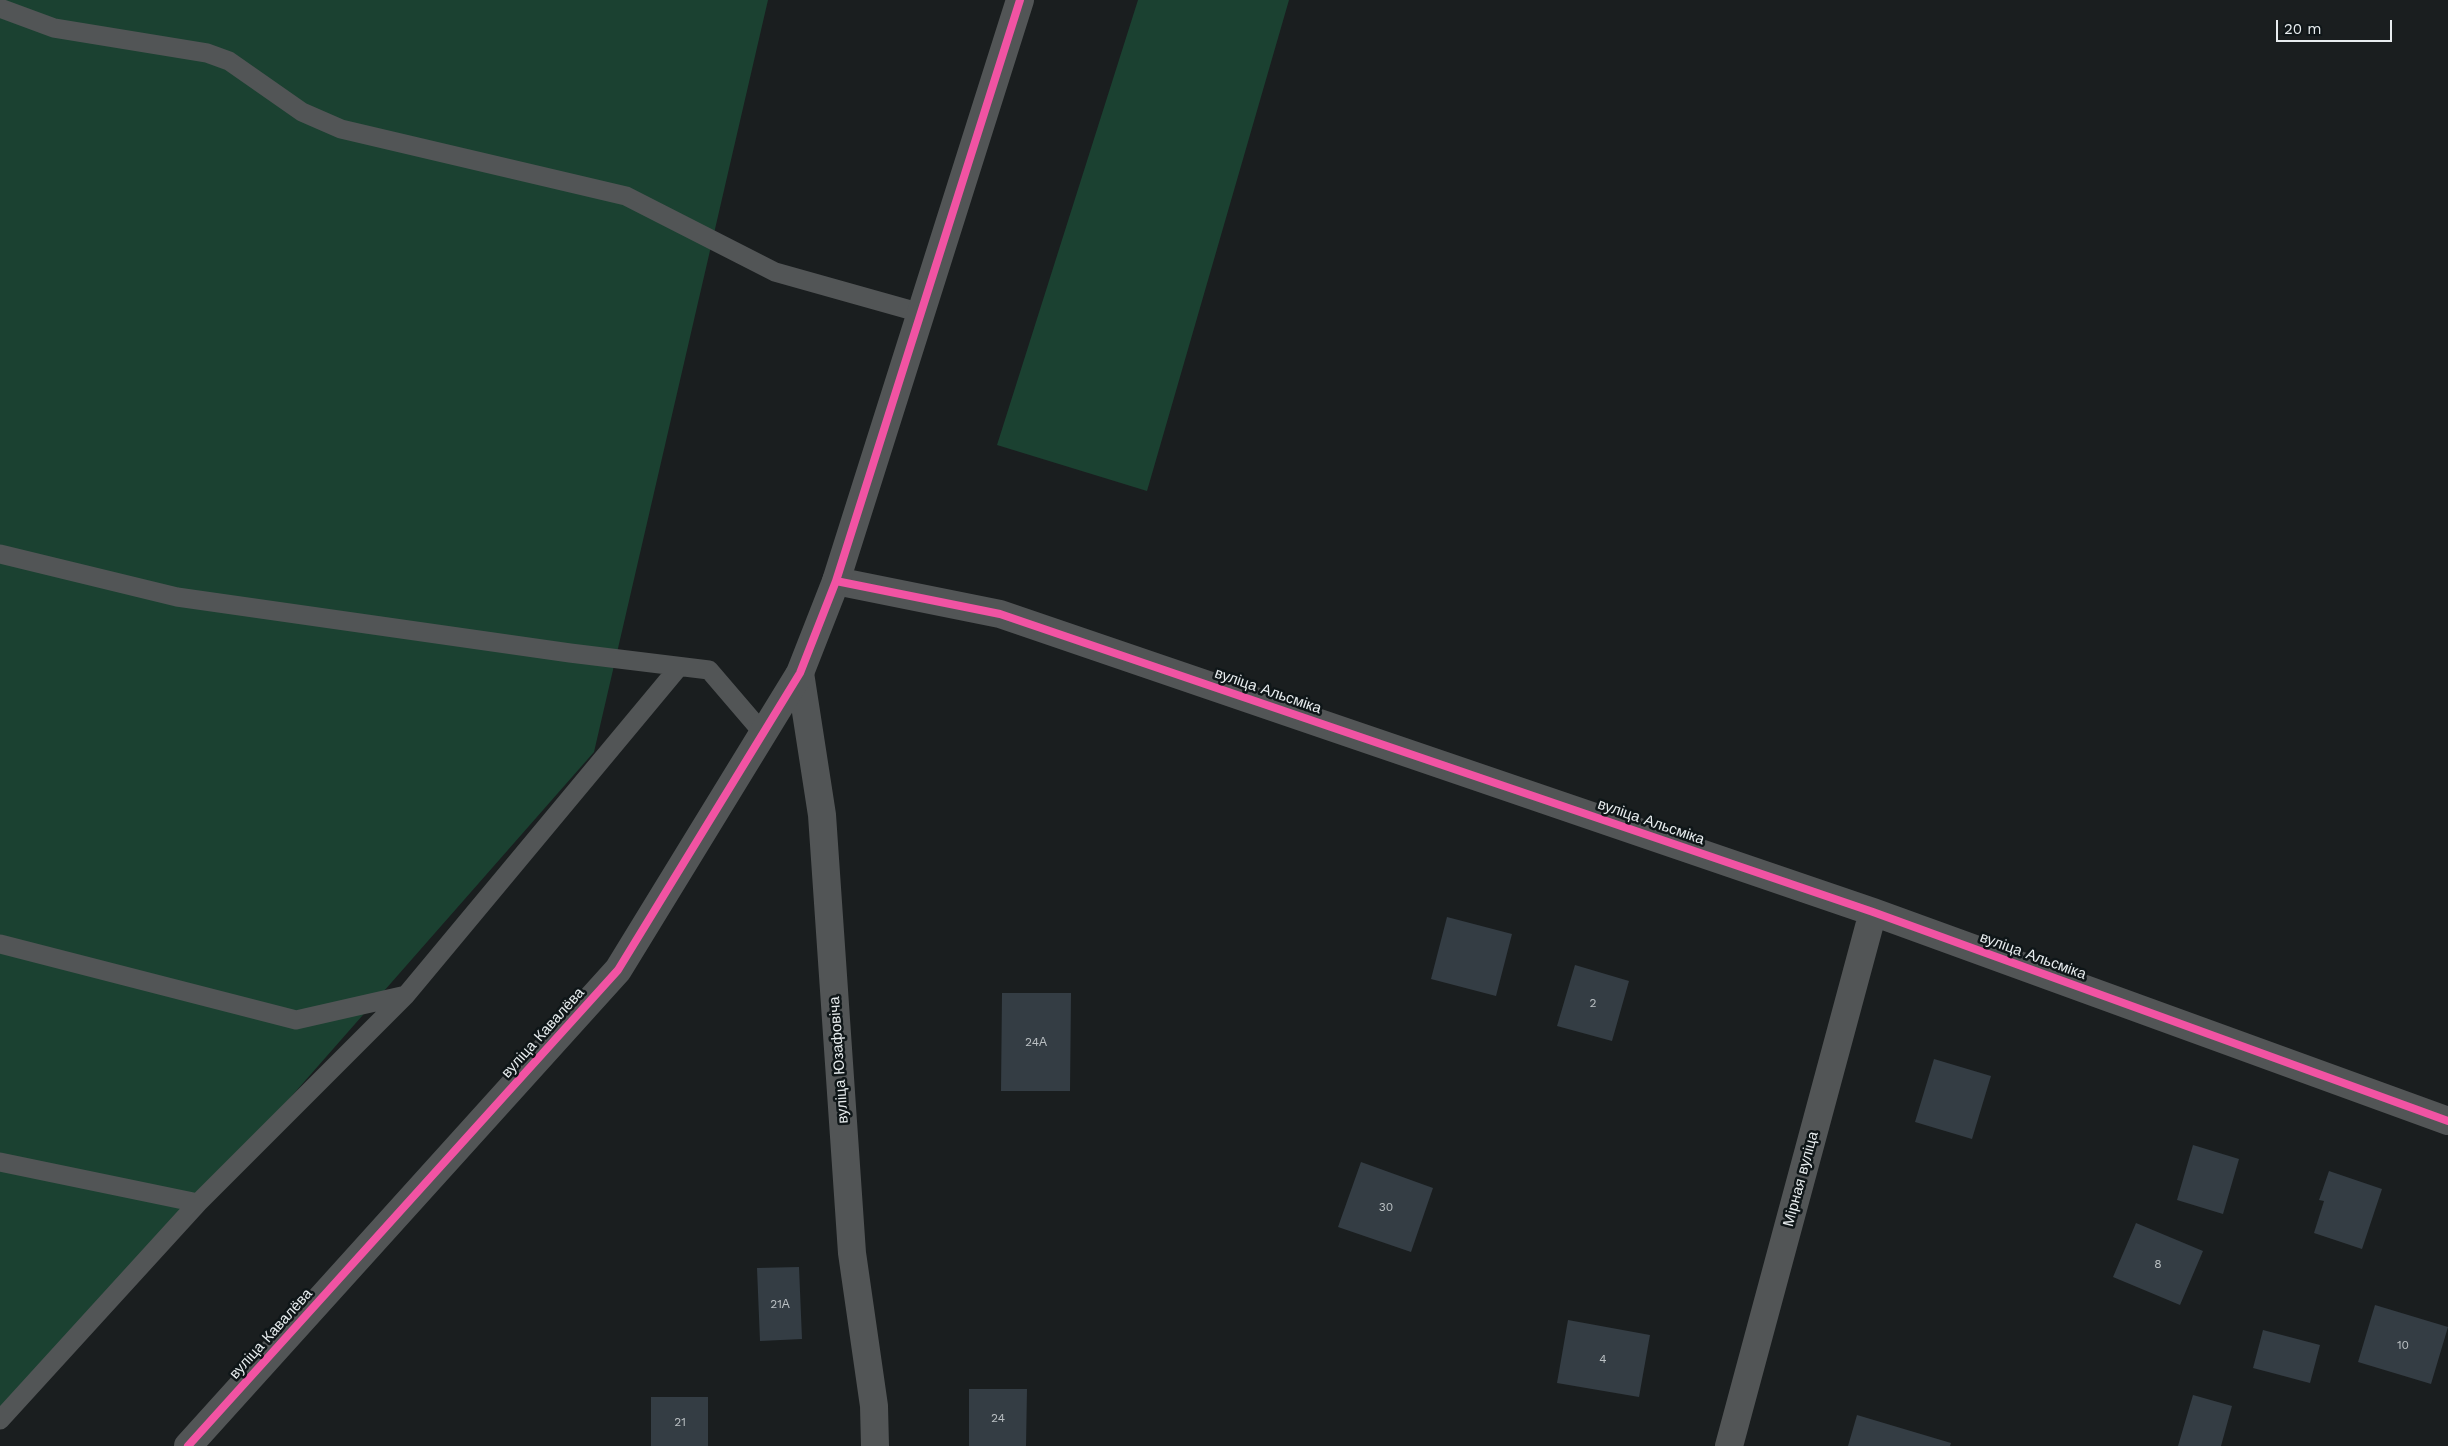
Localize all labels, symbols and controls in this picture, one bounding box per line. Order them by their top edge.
scale bar [2278,10,2394,42]
text: 20 m [2284,20,2322,38]
street label: вуліца Альсміка [1212,664,1324,718]
street label: вуліца Альсміка [1595,795,1707,849]
street label: вуліца Альсміка [1977,928,2089,984]
street label: вуліца Кавалёва [498,984,588,1082]
street label: вуліца Юзафовіча [826,996,852,1124]
house number: 2 [1590,996,1596,1010]
house number: 24А [1025,1035,1047,1049]
street label: Мірная вуліца [1780,1129,1822,1229]
house number: 30 [1379,1200,1393,1214]
house number: 8 [2154,1257,2162,1271]
street label: вуліца Кавалёва [226,1285,316,1383]
house number: 21А [770,1297,790,1311]
house number: 10 [2397,1338,2409,1352]
house number: 4 [1599,1352,1607,1366]
house number: 24 [991,1411,1005,1425]
house number: 21 [674,1415,686,1429]

